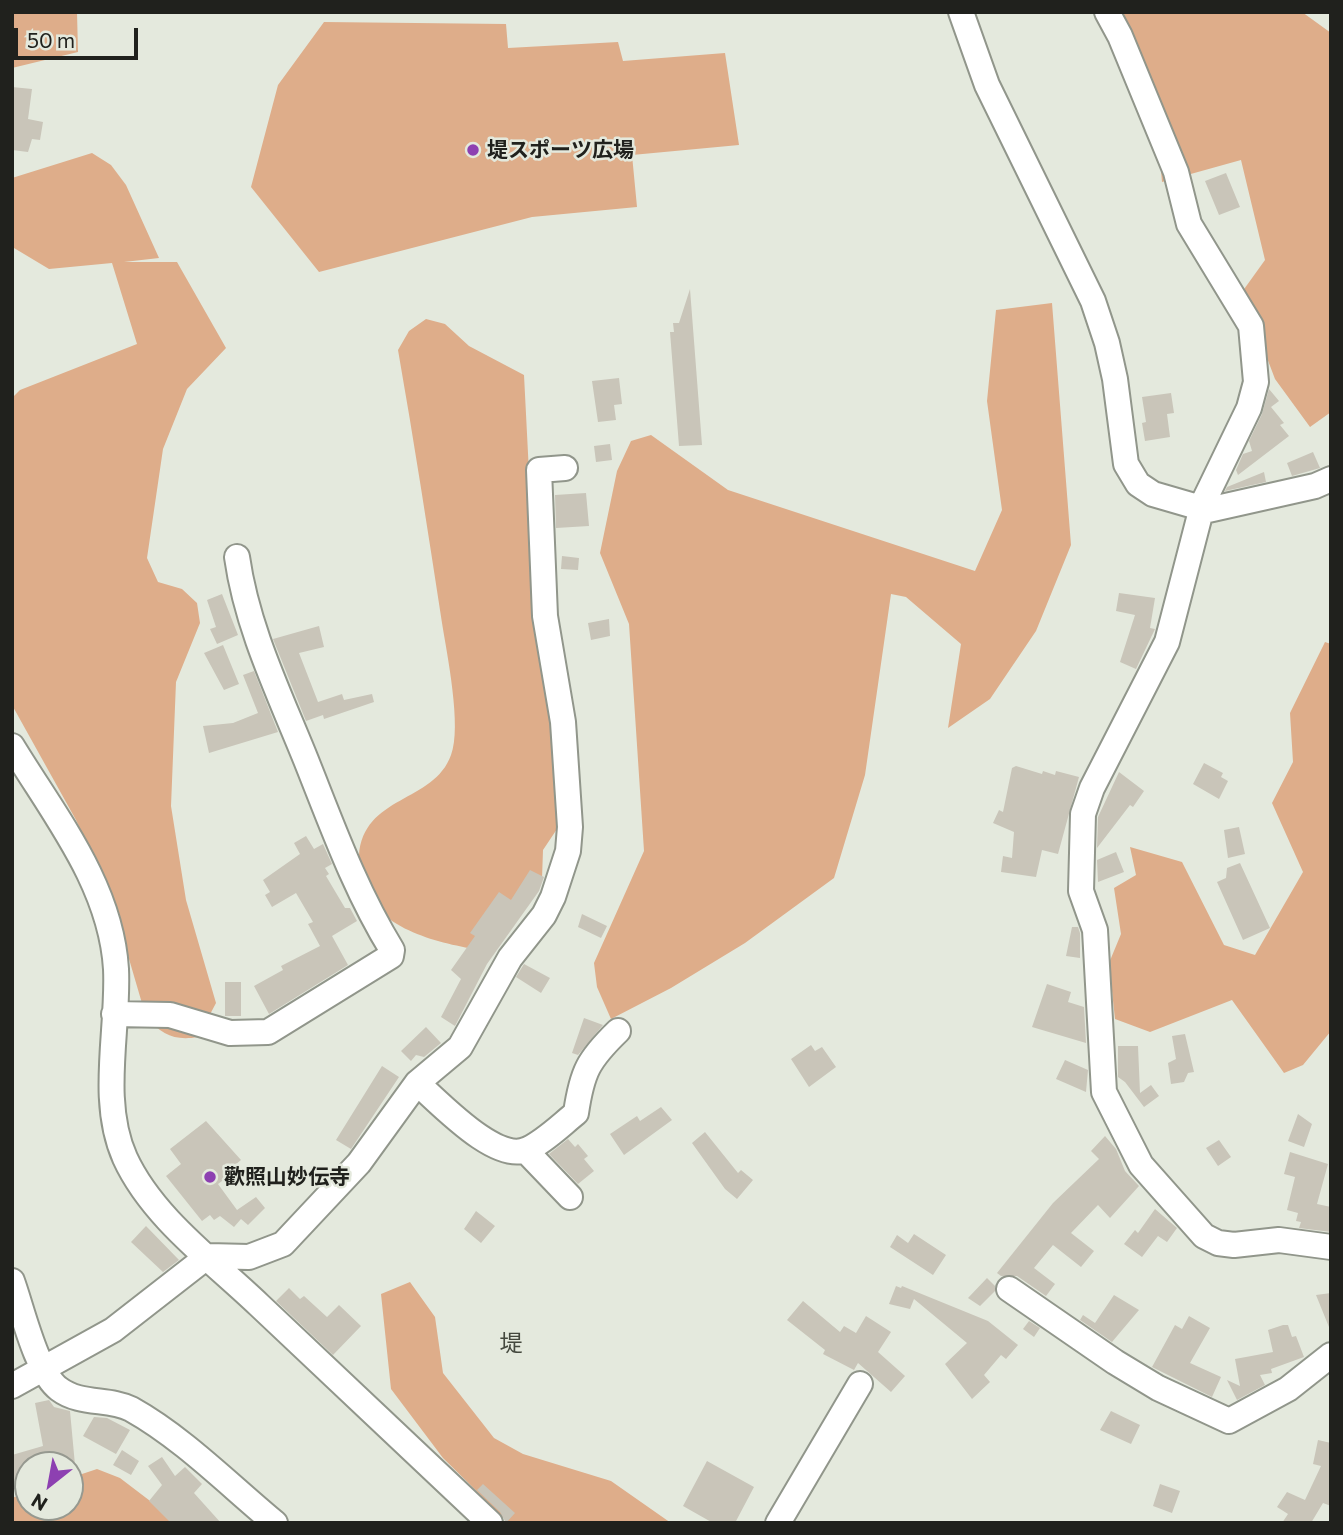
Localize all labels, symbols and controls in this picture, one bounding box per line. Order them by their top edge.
scale bar [18,14,142,58]
text: 50 m [27,27,75,52]
place label: 堤スポーツ広場 [487,137,634,163]
marker: 堤スポーツ広場 [465,142,481,158]
place label: 歡照山妙伝寺 [224,1164,350,1190]
marker: 歡照山妙伝寺 [202,1169,218,1185]
district label: 堤 [500,1329,522,1357]
north arrow [14,1451,84,1521]
text: N [27,1489,51,1516]

